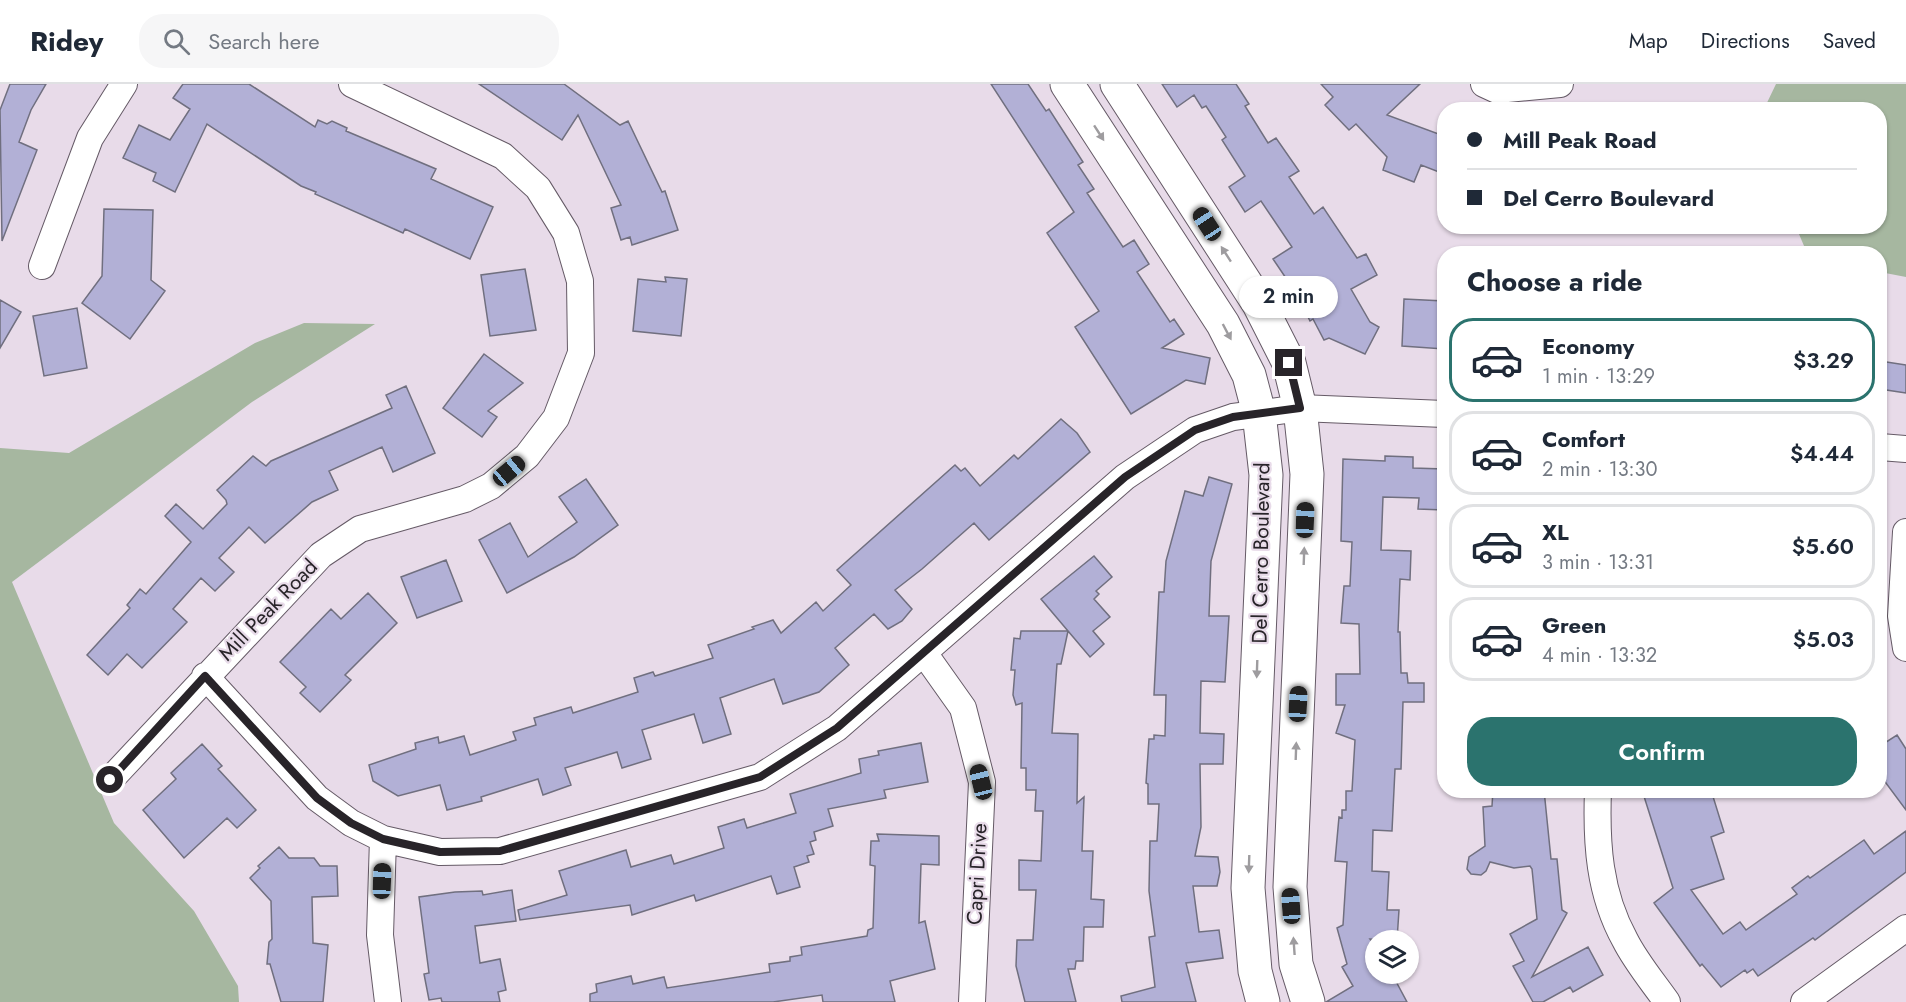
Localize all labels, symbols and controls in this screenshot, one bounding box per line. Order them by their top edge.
search box [139,14,559,68]
text: Ridey [30,21,103,62]
icon: search [160,25,193,58]
text: Search here [208,25,320,57]
text: Map [1629,26,1668,56]
text: Directions [1701,26,1790,56]
text: Saved [1823,26,1876,56]
text: Mill Peak Road [1503,124,1657,156]
one-way arrow [1093,125,1104,141]
text: Del Cerro Boulevard [1503,182,1714,214]
car [1190,204,1224,244]
one-way arrow [1221,245,1232,262]
text: Choose a ride [1467,262,1642,301]
callout: 2 min [1240,276,1338,318]
text: 2 min [1263,282,1314,311]
one-way arrow [1222,324,1232,341]
text: Economy [1542,330,1634,362]
icon: car [1470,333,1524,387]
text: $3.29 [1793,344,1854,376]
route end [1275,349,1302,376]
text: 1 min · 13:29 [1542,362,1655,391]
text: Comfort [1542,423,1625,455]
icon: car [1470,426,1524,480]
text: $4.44 [1790,437,1854,469]
car [489,453,529,489]
text: 2 min · 13:30 [1542,455,1658,484]
street label: Del Cerro Boulevard [1244,462,1278,644]
car [1295,502,1315,538]
text: XL [1542,516,1569,548]
icon: car [1470,519,1524,573]
text: $5.60 [1792,530,1854,562]
one-way arrow [1299,546,1308,565]
text: 3 min · 13:31 [1542,548,1654,577]
street label: Mill Peak Road [212,552,324,668]
text: Green [1542,609,1606,641]
icon: car [1470,612,1524,666]
text: $5.03 [1793,623,1854,655]
text: 4 min · 13:32 [1542,641,1657,670]
one-way arrow [1253,660,1262,679]
car [1288,686,1308,722]
button: Confirm [1467,717,1857,786]
one-way arrow [1291,741,1300,760]
car [968,762,994,802]
route start [96,766,123,793]
street label: Capri Drive [959,822,995,926]
one-way arrow [1245,855,1254,874]
car [372,863,392,899]
car [1281,887,1301,925]
map controls [1365,930,1419,984]
button: layers [1365,930,1419,984]
one-way arrow [1289,936,1299,955]

